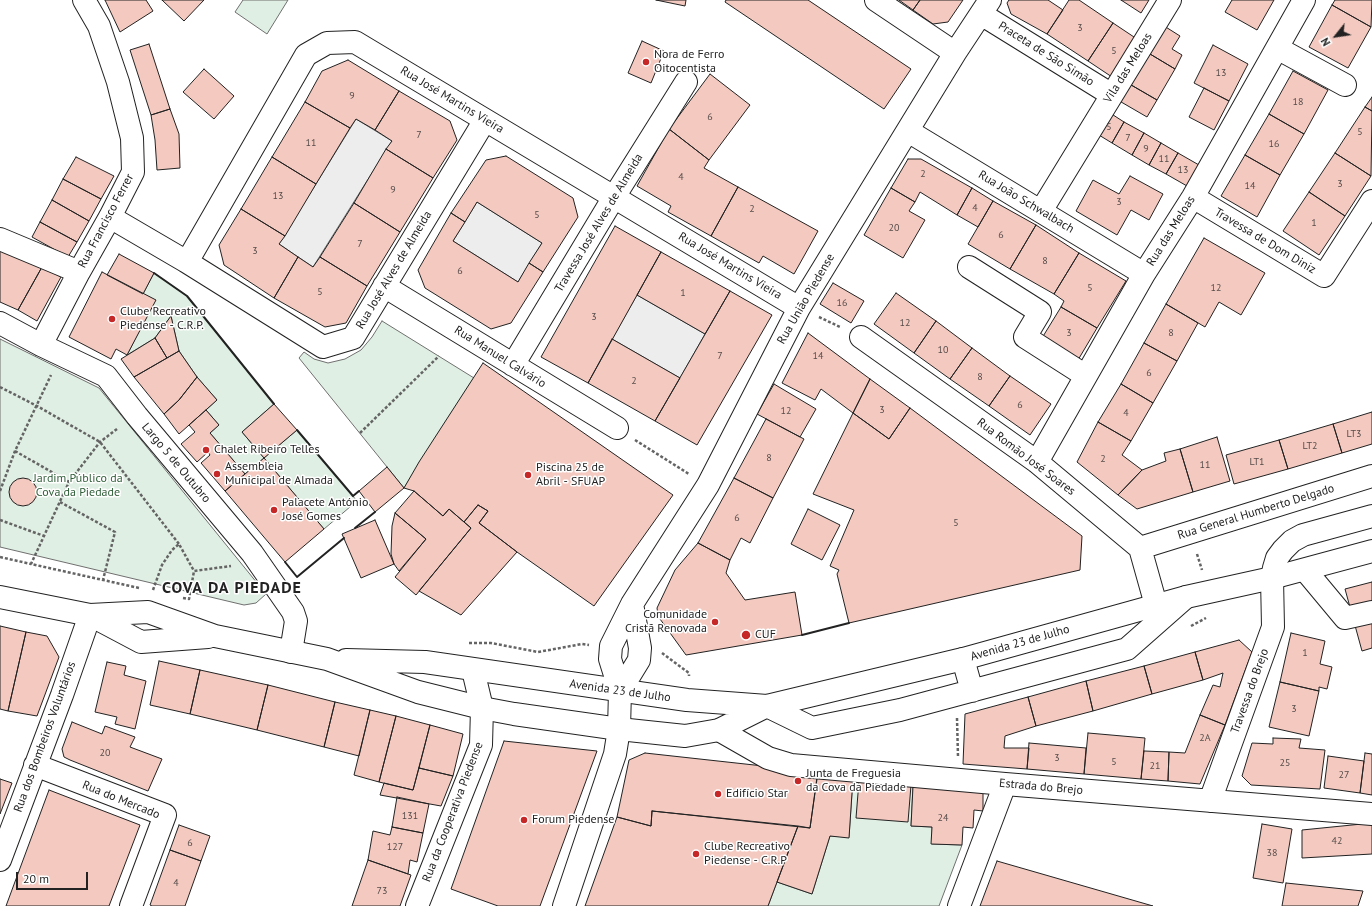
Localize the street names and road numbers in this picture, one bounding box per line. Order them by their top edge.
street label: Praceta de São Simão [995,19,1097,89]
street label: Vila das Meloas [1101,30,1155,106]
street label: Rua José Martins Vieira [398,63,506,137]
street label: Travessa José Alves de Almeida [552,151,646,295]
street label: Rua João Schwalbach [975,168,1077,236]
street label: Rua Francisco Ferrer [75,171,137,271]
street label: Rua das Meloas [1144,193,1198,269]
street label: Travessa de Dom Diniz [1212,205,1318,277]
street label: Rua José Alves de Almeida [353,208,435,332]
street label: Rua José Martins Vieira [676,229,784,303]
street label: Rua União Piedense [774,251,838,347]
street label: Rua Manuel Calvário [451,323,549,391]
street label: Rua Romão José Soares [974,415,1078,499]
street label: Largo 5 de Outubro [138,420,214,506]
street label: Rua General Humberto Delgado [1176,481,1336,543]
street label: Avenida 23 de Julho [969,622,1071,664]
street label: Travessa do Brejo [1228,647,1272,735]
street label: Rua dos Bombeiros Voluntários [11,660,79,814]
street label: Avenida 23 de Julho [568,677,672,705]
street label: Rua da Cooperativa Piedense [420,740,486,884]
street label: Estrada do Brejo [998,776,1084,798]
street label: Rua do Mercado [80,778,162,822]

